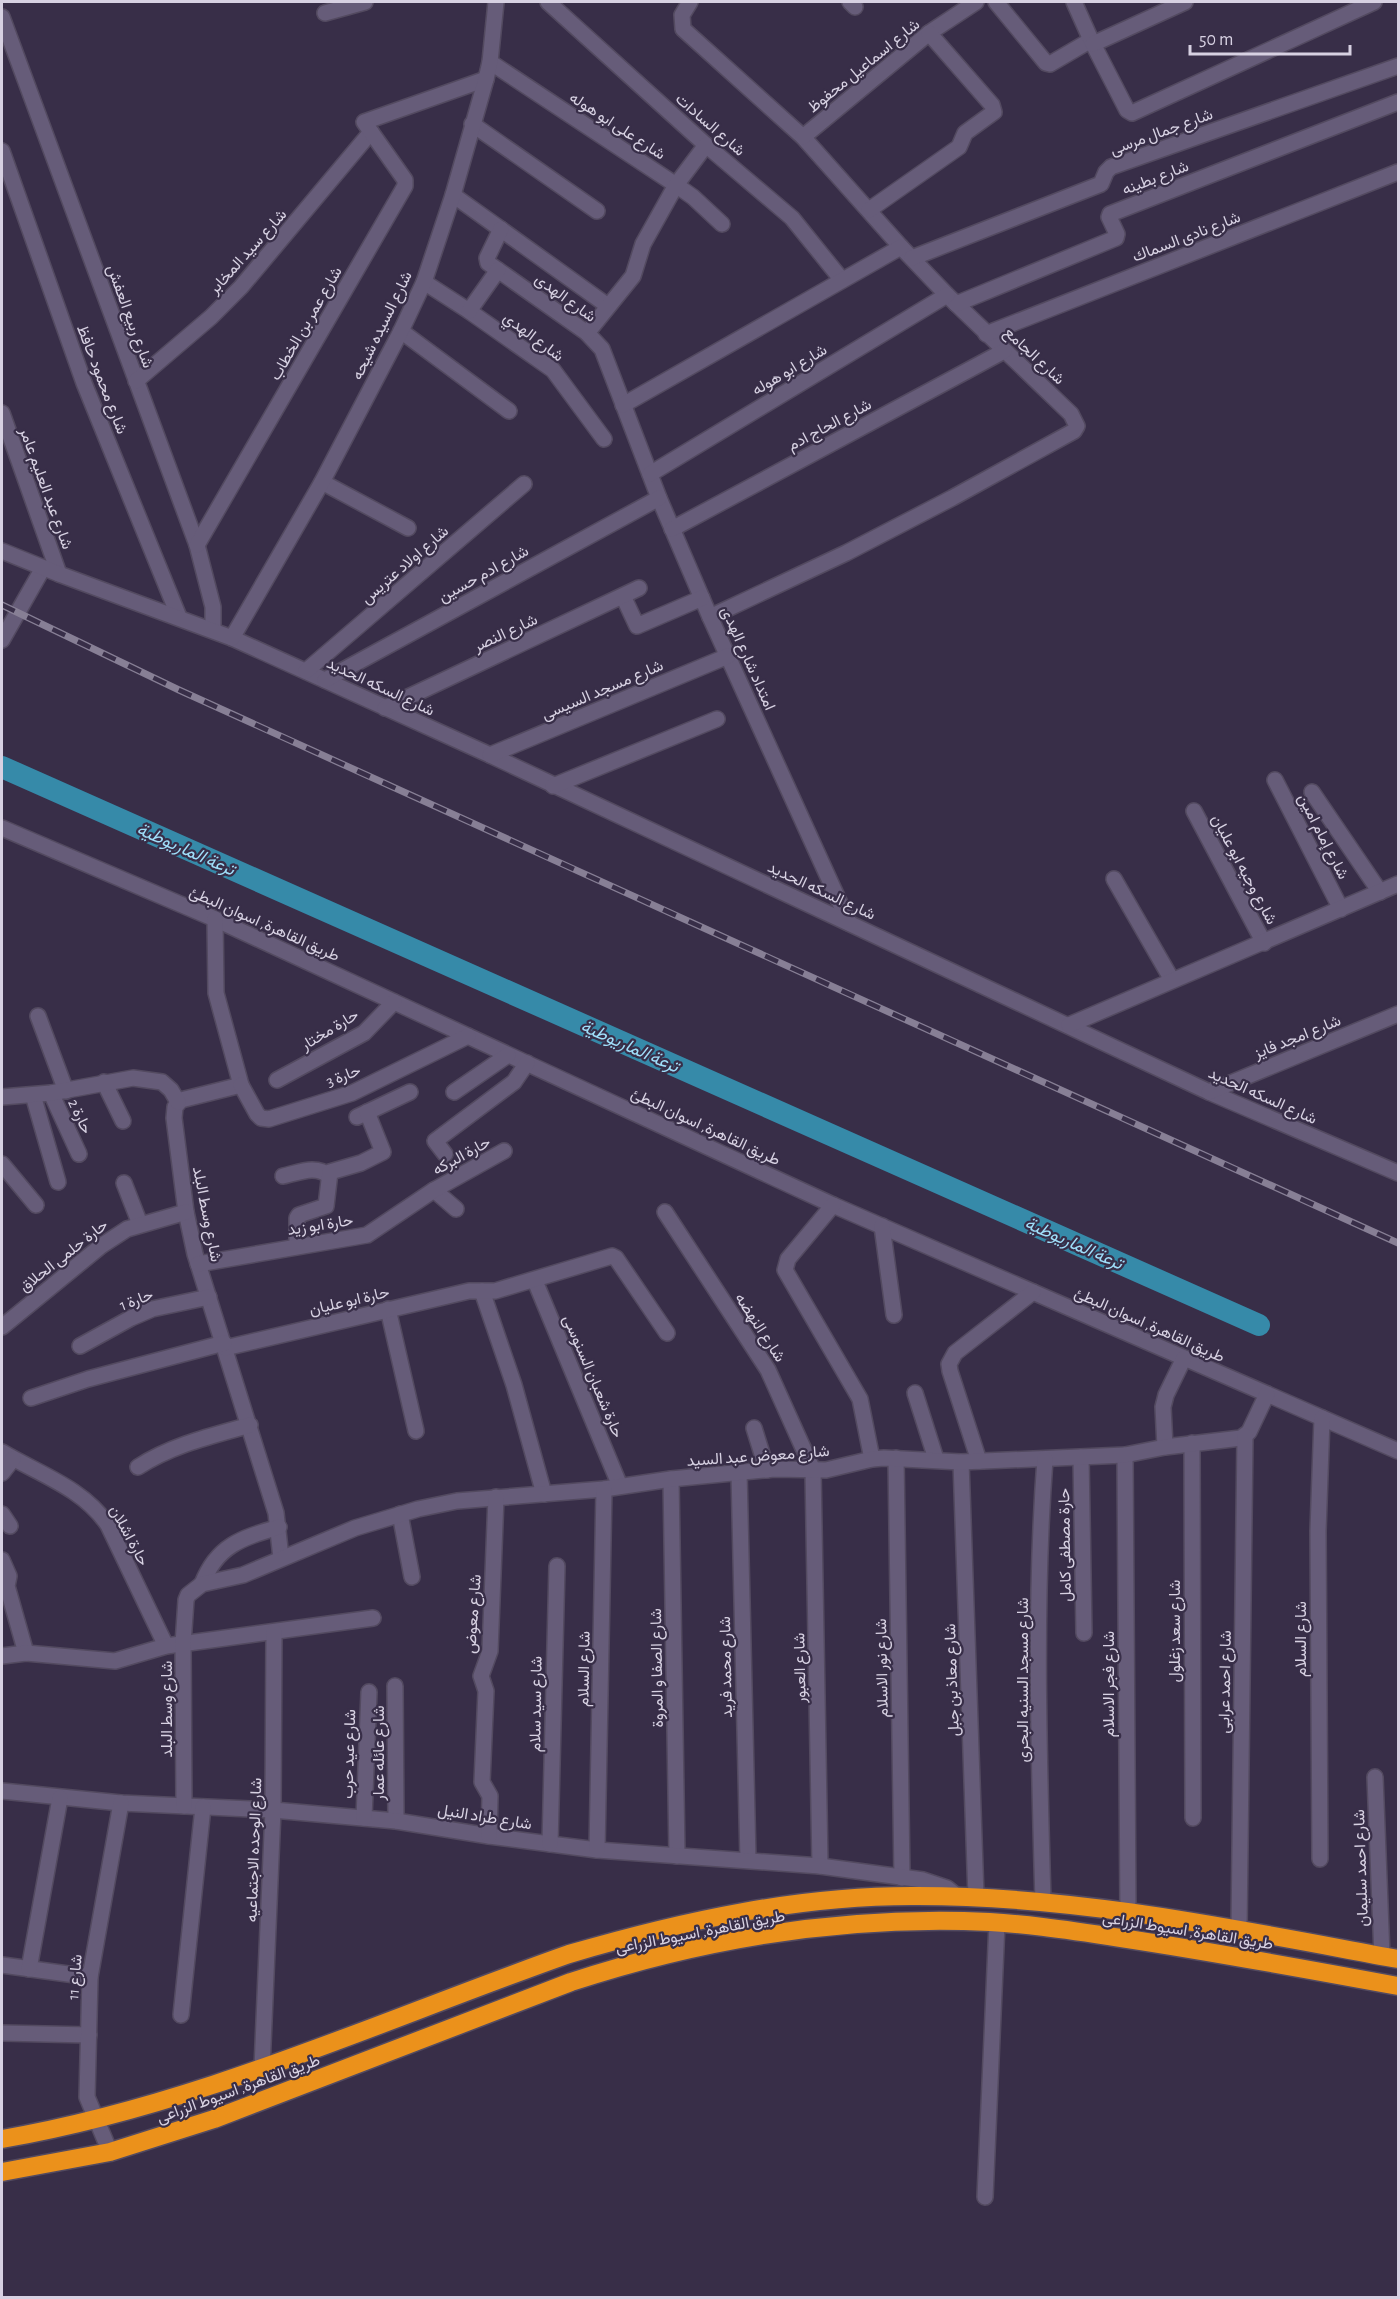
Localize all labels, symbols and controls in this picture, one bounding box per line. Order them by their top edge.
street label: شارع اسماعيل محفوظ [805,16,925,118]
scale bar [1190,18,1350,56]
text: 50 m [1199,31,1233,49]
street label: شارع على ابو هوله [565,89,668,165]
street label: شارع السادات [671,90,748,161]
street label: شارع جمال مرسى [1108,106,1216,161]
street label: شارع بطينه [1120,158,1192,201]
street label: شارع سيد المخابر [205,206,292,300]
street label: شارع نادى السماك [1130,209,1244,268]
street label: شارع ربيع العفش [101,262,156,371]
street label: شارع عمر بن الخطاب [267,264,347,385]
street label: شارع السيده شيحه [349,269,418,384]
street label: شارع الهدى [530,270,599,328]
street label: شارع الهدي [497,309,567,369]
street label: شارع محمود حافظ [71,323,130,437]
street label: شارع الجامع [999,324,1068,390]
street label: شارع ابو هوله [749,341,831,401]
street label: شارع الحاج ادم [785,396,875,456]
street label: شارع عبد العليم عامر [13,424,76,552]
street label: شارع اولاد عتريس [358,523,453,609]
street label: شارع ادم حسين [436,543,533,608]
street label: امتداد شارع الهدى [715,604,778,714]
street label: شارع النصر [470,611,541,658]
street label: شارع السكه الحديد [323,655,437,722]
street label: شارع مسجد السيسى [539,657,667,726]
street label: شارع إمام امين [1292,791,1351,883]
street label: شارع وجيه ابو عليان [1206,812,1280,928]
water label: ترعة الماريوطية [133,820,240,881]
street label: شارع السكه الحديد [764,859,878,926]
street label: طريق القاهرة, اسوان البطئ [186,884,342,966]
street label: حارة مختار [297,1006,363,1056]
street label: شارع امجد فايز [1251,1012,1344,1065]
water label: ترعة الماريوطية [577,1017,684,1078]
street label: حارة 3 [324,1062,364,1092]
street label: شارع السكه الحديد [1205,1065,1319,1130]
street label: طريق القاهرة, اسوان البطئ [628,1085,783,1170]
street label: حارة 2 [63,1096,95,1137]
street label: حارة البركه [430,1133,494,1180]
street label: شارع وسط البلد [187,1165,224,1264]
street label: حارة ابو زيد [286,1212,355,1240]
water label: ترعة الماريوطية [1021,1214,1128,1275]
street label: حارة حلمى الحلاق [16,1216,112,1297]
street label: حارة ابو عليان [308,1284,392,1320]
street label: طريق القاهرة, اسوان البطئ [1071,1285,1227,1367]
street label: حارة 1 [117,1286,156,1315]
street label: شارع النهضه [730,1290,788,1366]
street label: حارة شعبان السنوسى [558,1313,626,1441]
street label: شارع معوض عبد السيد [686,1443,830,1472]
street label: حارة مصطفى كامل [1056,1488,1076,1602]
street label: حارة اشلان [105,1503,152,1570]
street label: شارع معوض [462,1574,487,1655]
street label: شارع سعد زغلول [1167,1580,1186,1682]
street label: شارع مسجد السنيه البحرى [1015,1597,1034,1763]
street label: شارع السلام [1293,1601,1312,1677]
street label: شارع الصفا و المروة [648,1608,669,1728]
street label: شارع محمد فريد [717,1616,738,1718]
street label: شارع نور الاسلام [873,1618,894,1718]
street label: شارع معاذ بن جبل [942,1623,965,1737]
street label: شارع احمد عرابى [1216,1630,1237,1734]
street label: شارع السلام [575,1631,596,1707]
street label: شارع فجر الاسلام [1101,1631,1120,1737]
street label: شارع العبور [791,1633,812,1704]
street label: شارع سيد سلام [527,1656,548,1752]
street label: شارع وسط البلد [159,1661,178,1757]
street label: شارع عائله عمار [371,1705,390,1802]
street label: شارع عيد حرب [339,1709,362,1799]
street label: شارع الوحده الاجتماعيه [243,1777,268,1923]
street label: شارع طراد النيل [436,1802,533,1835]
street label: شارع احمد سليمان [1351,1809,1374,1927]
street label: طريق القاهرة, اسيوط الزراعى [614,1908,787,1958]
street label: طريق القاهرة, اسيوط الزراعى [1101,1910,1274,1954]
street label: شارع 11 [65,1954,88,2001]
street label: طريق القاهرة, اسيوط الزراعى [155,2052,323,2128]

